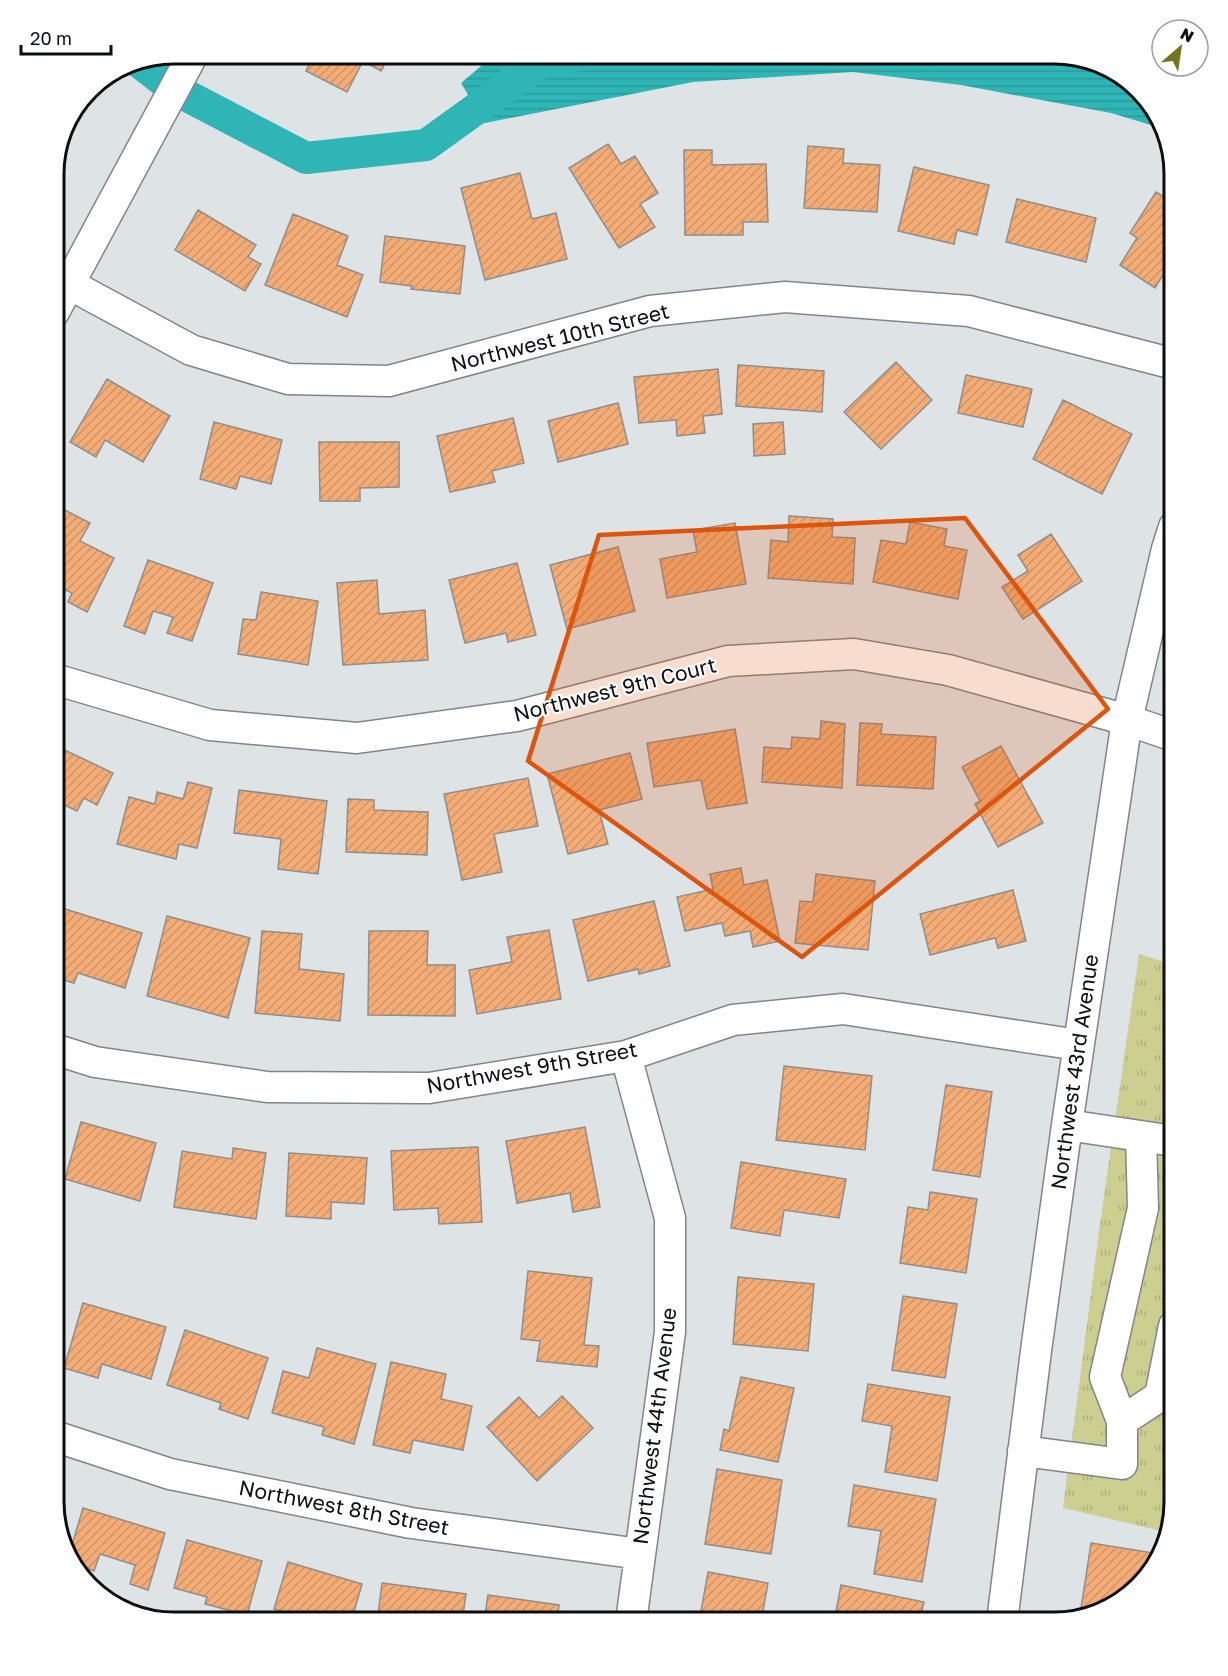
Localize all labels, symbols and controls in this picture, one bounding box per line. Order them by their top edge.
scale bar [21,18,111,56]
north arrow [1150,18,1210,78]
text: N [1177,23,1197,47]
text: 20 m [30,27,72,49]
street label: Northwest 10th Street [448,297,672,377]
street label: Northwest 9th Court [511,651,719,727]
street label: Northwest 43rd Avenue [1045,953,1103,1191]
street label: Northwest 9th Street [424,1036,639,1098]
street label: Northwest 44th Avenue [627,1306,681,1546]
street label: Northwest 8th Street [237,1474,451,1540]

